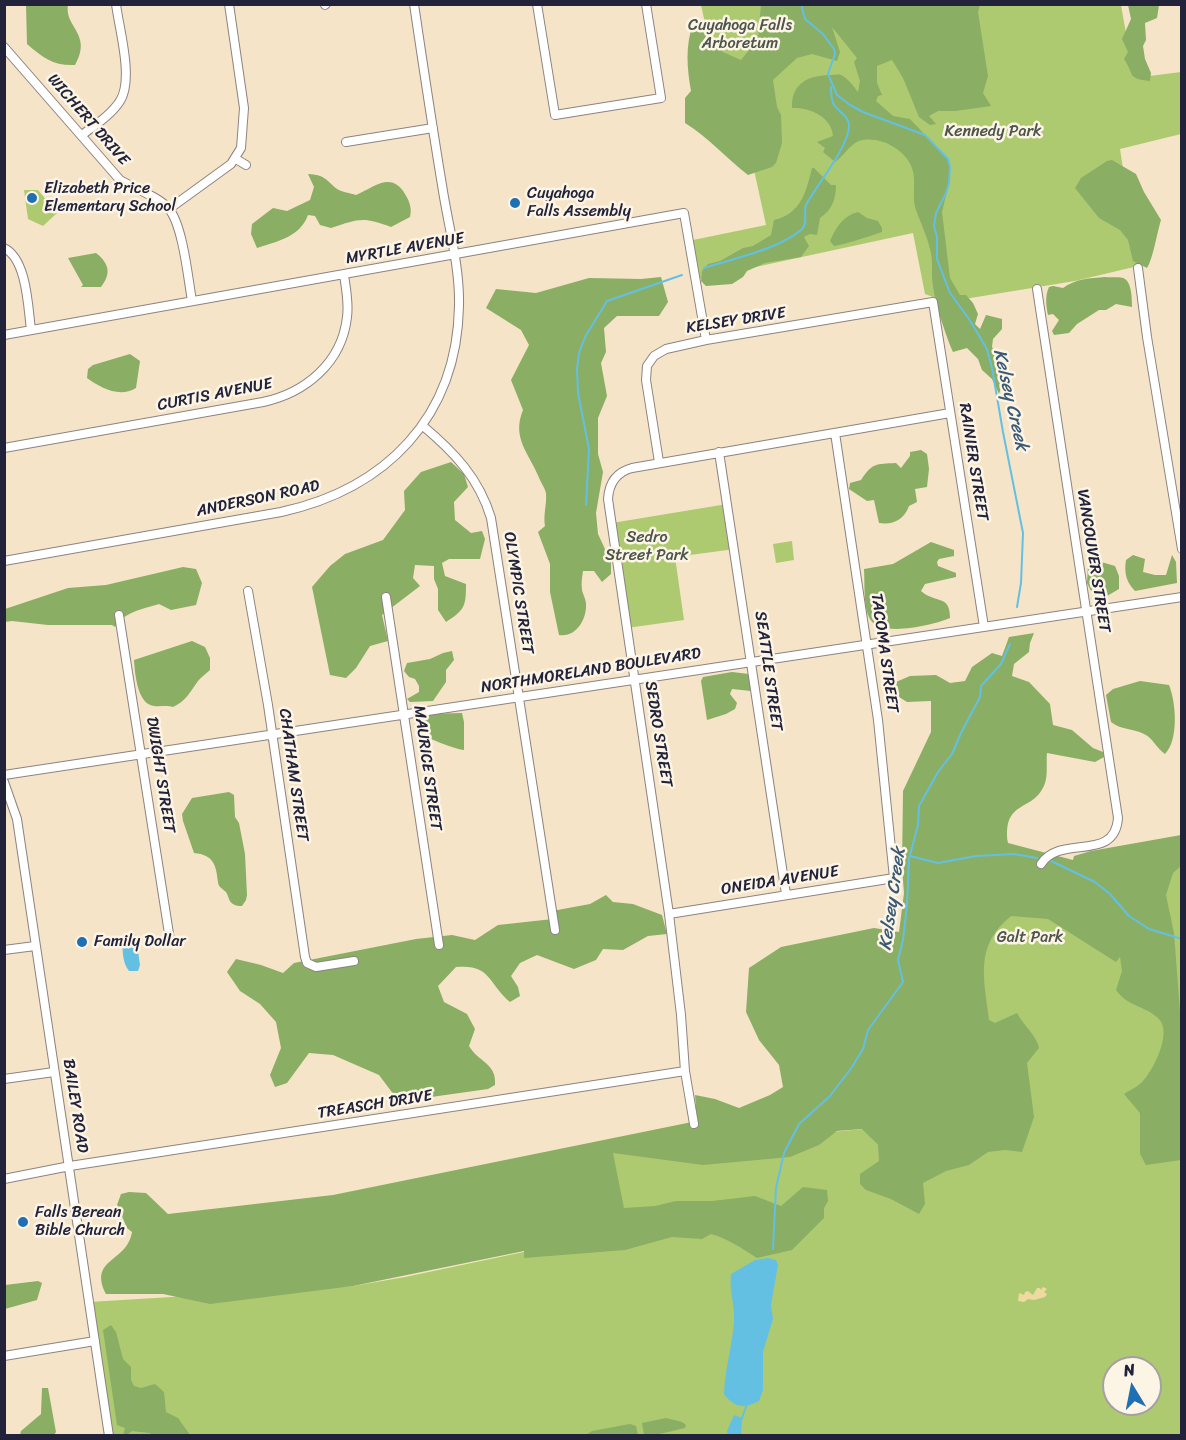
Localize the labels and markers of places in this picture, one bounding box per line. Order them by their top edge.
place label: Elizabeth Price Elementary School [44,179,176,217]
place label: Cuyahoga Falls Assembly [527,184,631,222]
marker: Elizabeth Price Elementary School [25,191,39,205]
marker: Cuyahoga Falls Assembly [508,196,522,210]
place label: Family Dollar [94,932,186,952]
marker: Family Dollar [75,935,89,949]
place label: Falls Berean Bible Church [35,1203,125,1241]
marker: Falls Berean Bible Church [16,1215,30,1229]

